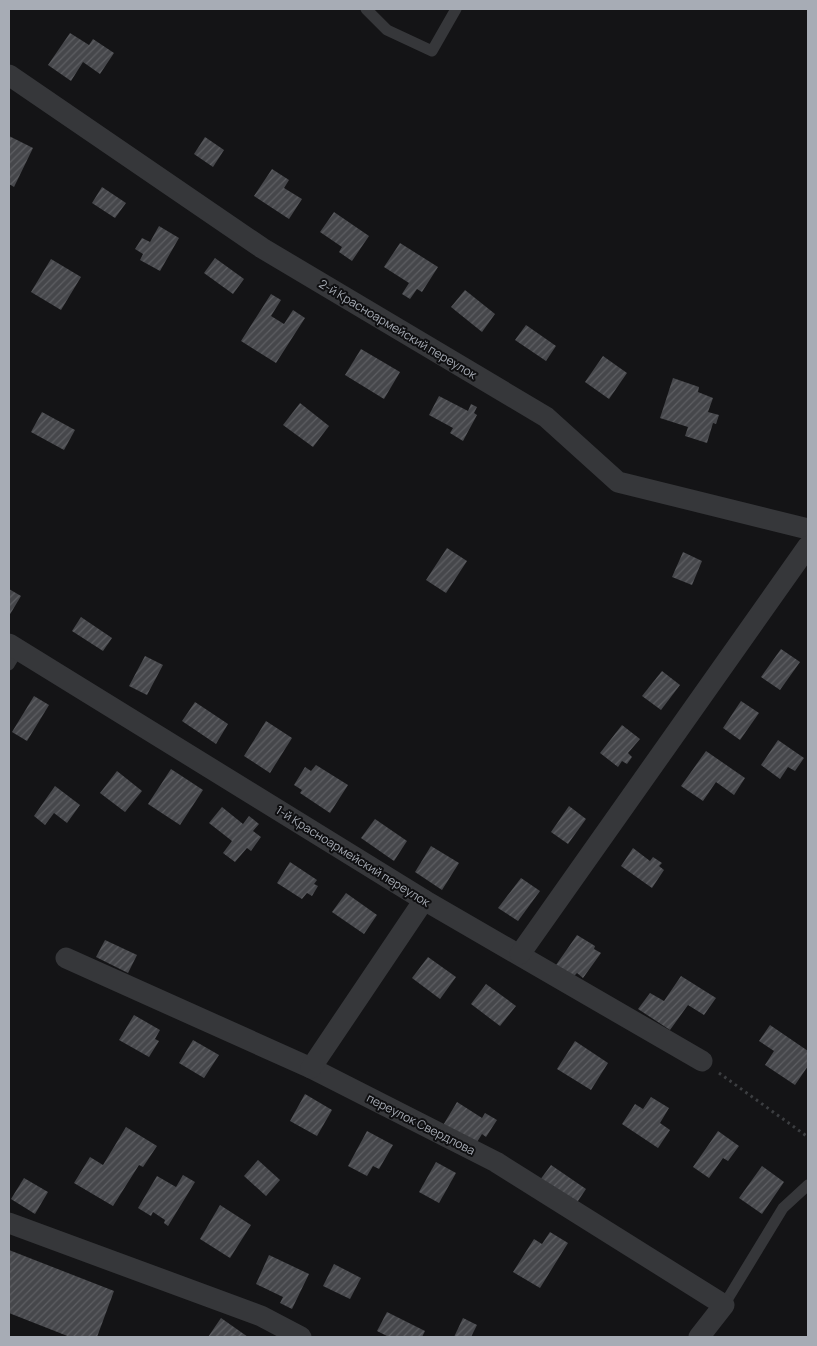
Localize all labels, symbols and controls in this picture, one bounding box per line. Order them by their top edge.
street label: 2-й Красноармейский переулок [316,275,481,384]
street label: 1-й Красноармейский переулок [273,801,434,911]
street label: переулок Свердлова [364,1089,478,1159]

